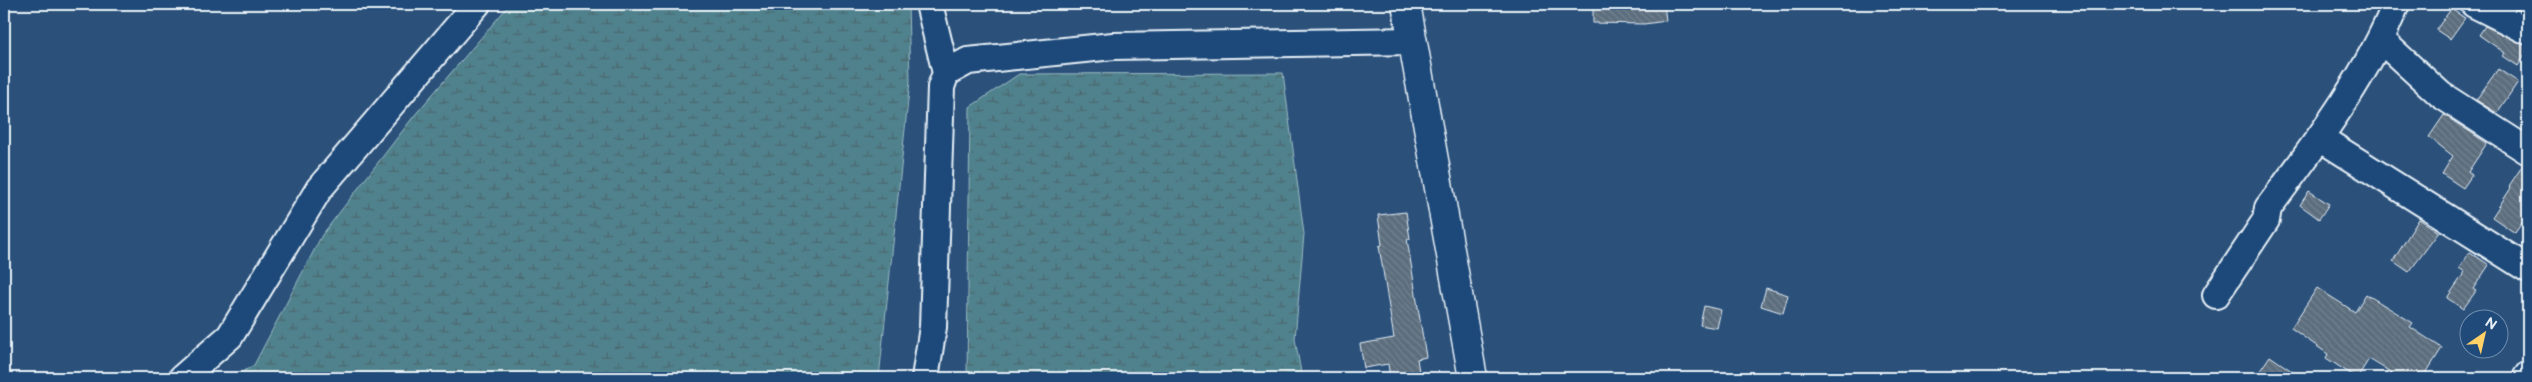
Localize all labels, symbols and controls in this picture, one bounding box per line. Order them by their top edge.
north arrow [2460,310,2510,360]
text: N [2482,314,2500,334]

